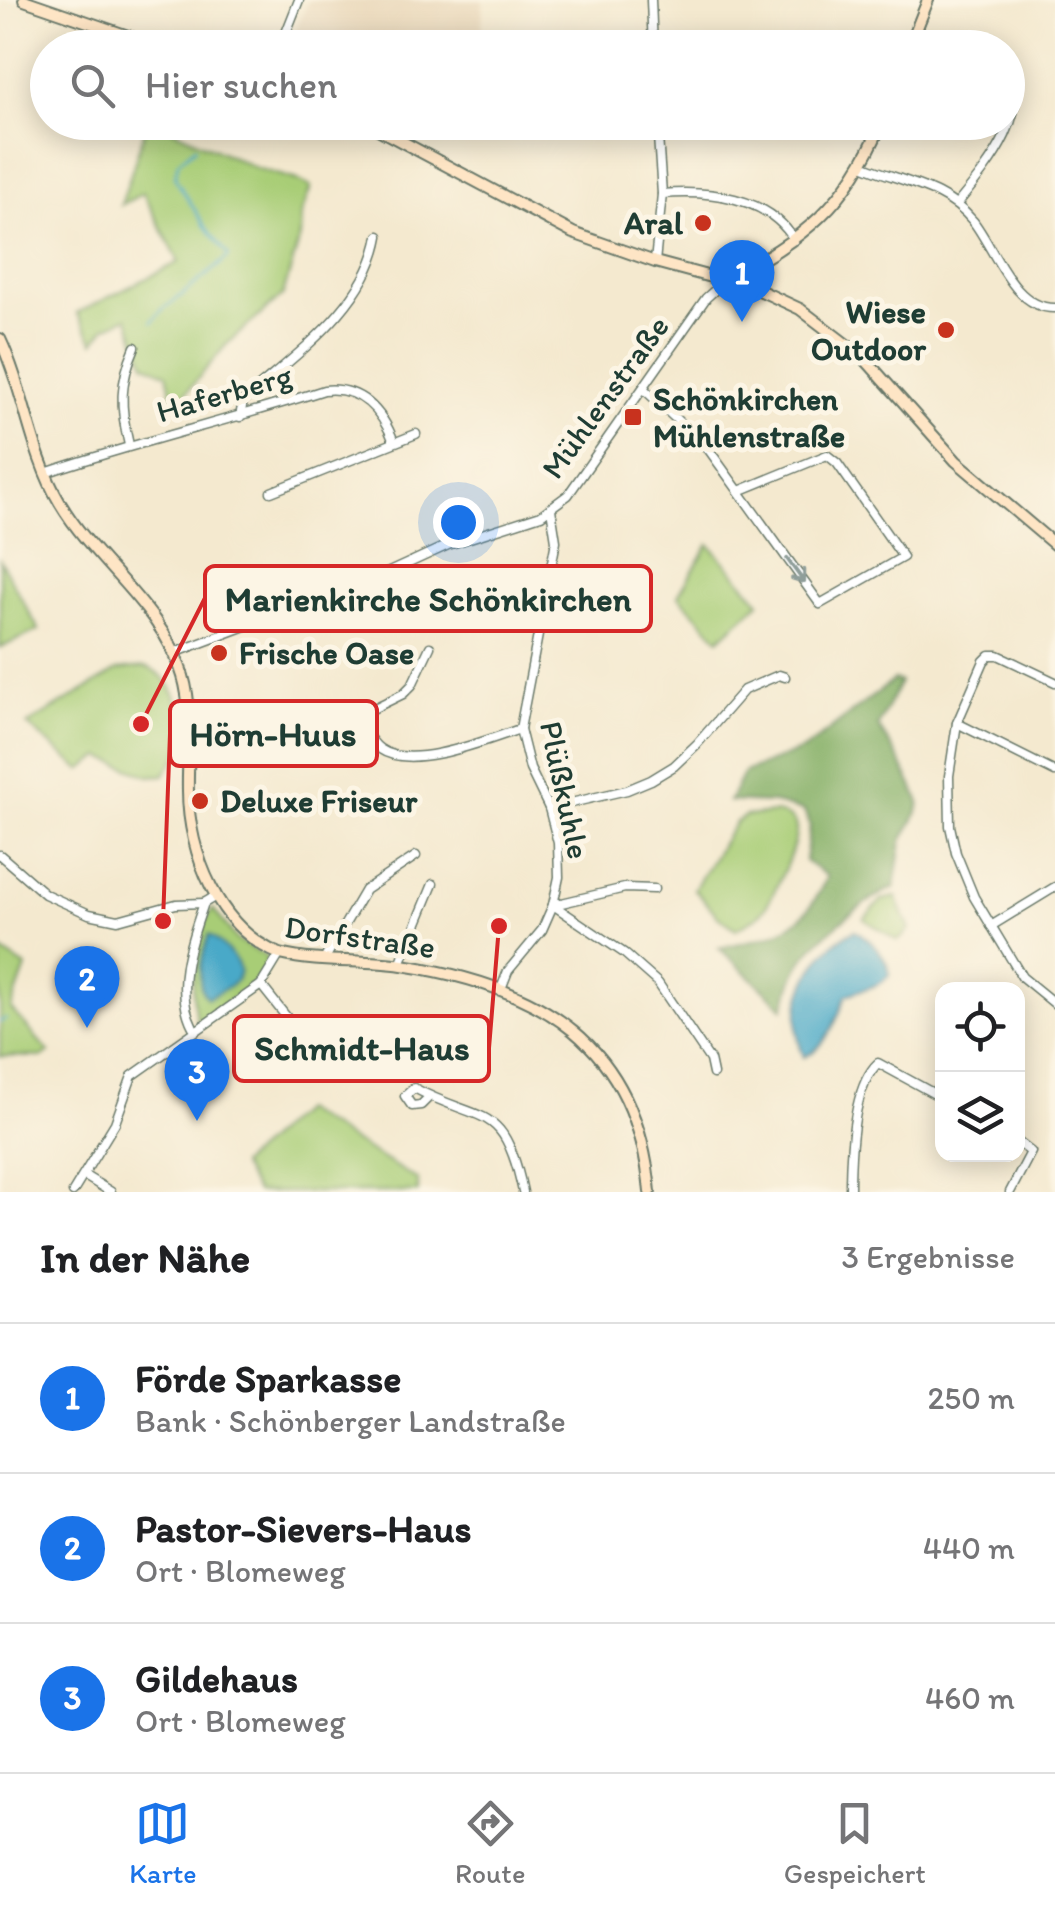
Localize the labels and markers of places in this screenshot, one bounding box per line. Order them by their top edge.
place label: Aral [623,204,684,242]
marker: Aral [692,212,714,234]
pin: 1 [710,240,774,322]
place label: Wiese Outdoor [811,293,927,368]
marker: Wiese Outdoor [935,319,957,341]
place label: Schönkirchen Mühlenstraße [653,380,845,455]
marker: Schönkirchen Mühlenstraße [622,406,644,428]
callout: Marienkirche Schönkirchen [205,566,651,631]
place label: Frische Oase [239,634,414,672]
marker: Frische Oase [208,642,230,664]
callout: Hörn-Huus [170,701,377,766]
place label: Deluxe Friseur [220,782,418,820]
marker: Deluxe Friseur [189,790,211,812]
pin: 2 [54,946,120,1028]
callout: Schmidt-Haus [234,1016,489,1081]
pin: 3 [164,1038,230,1121]

